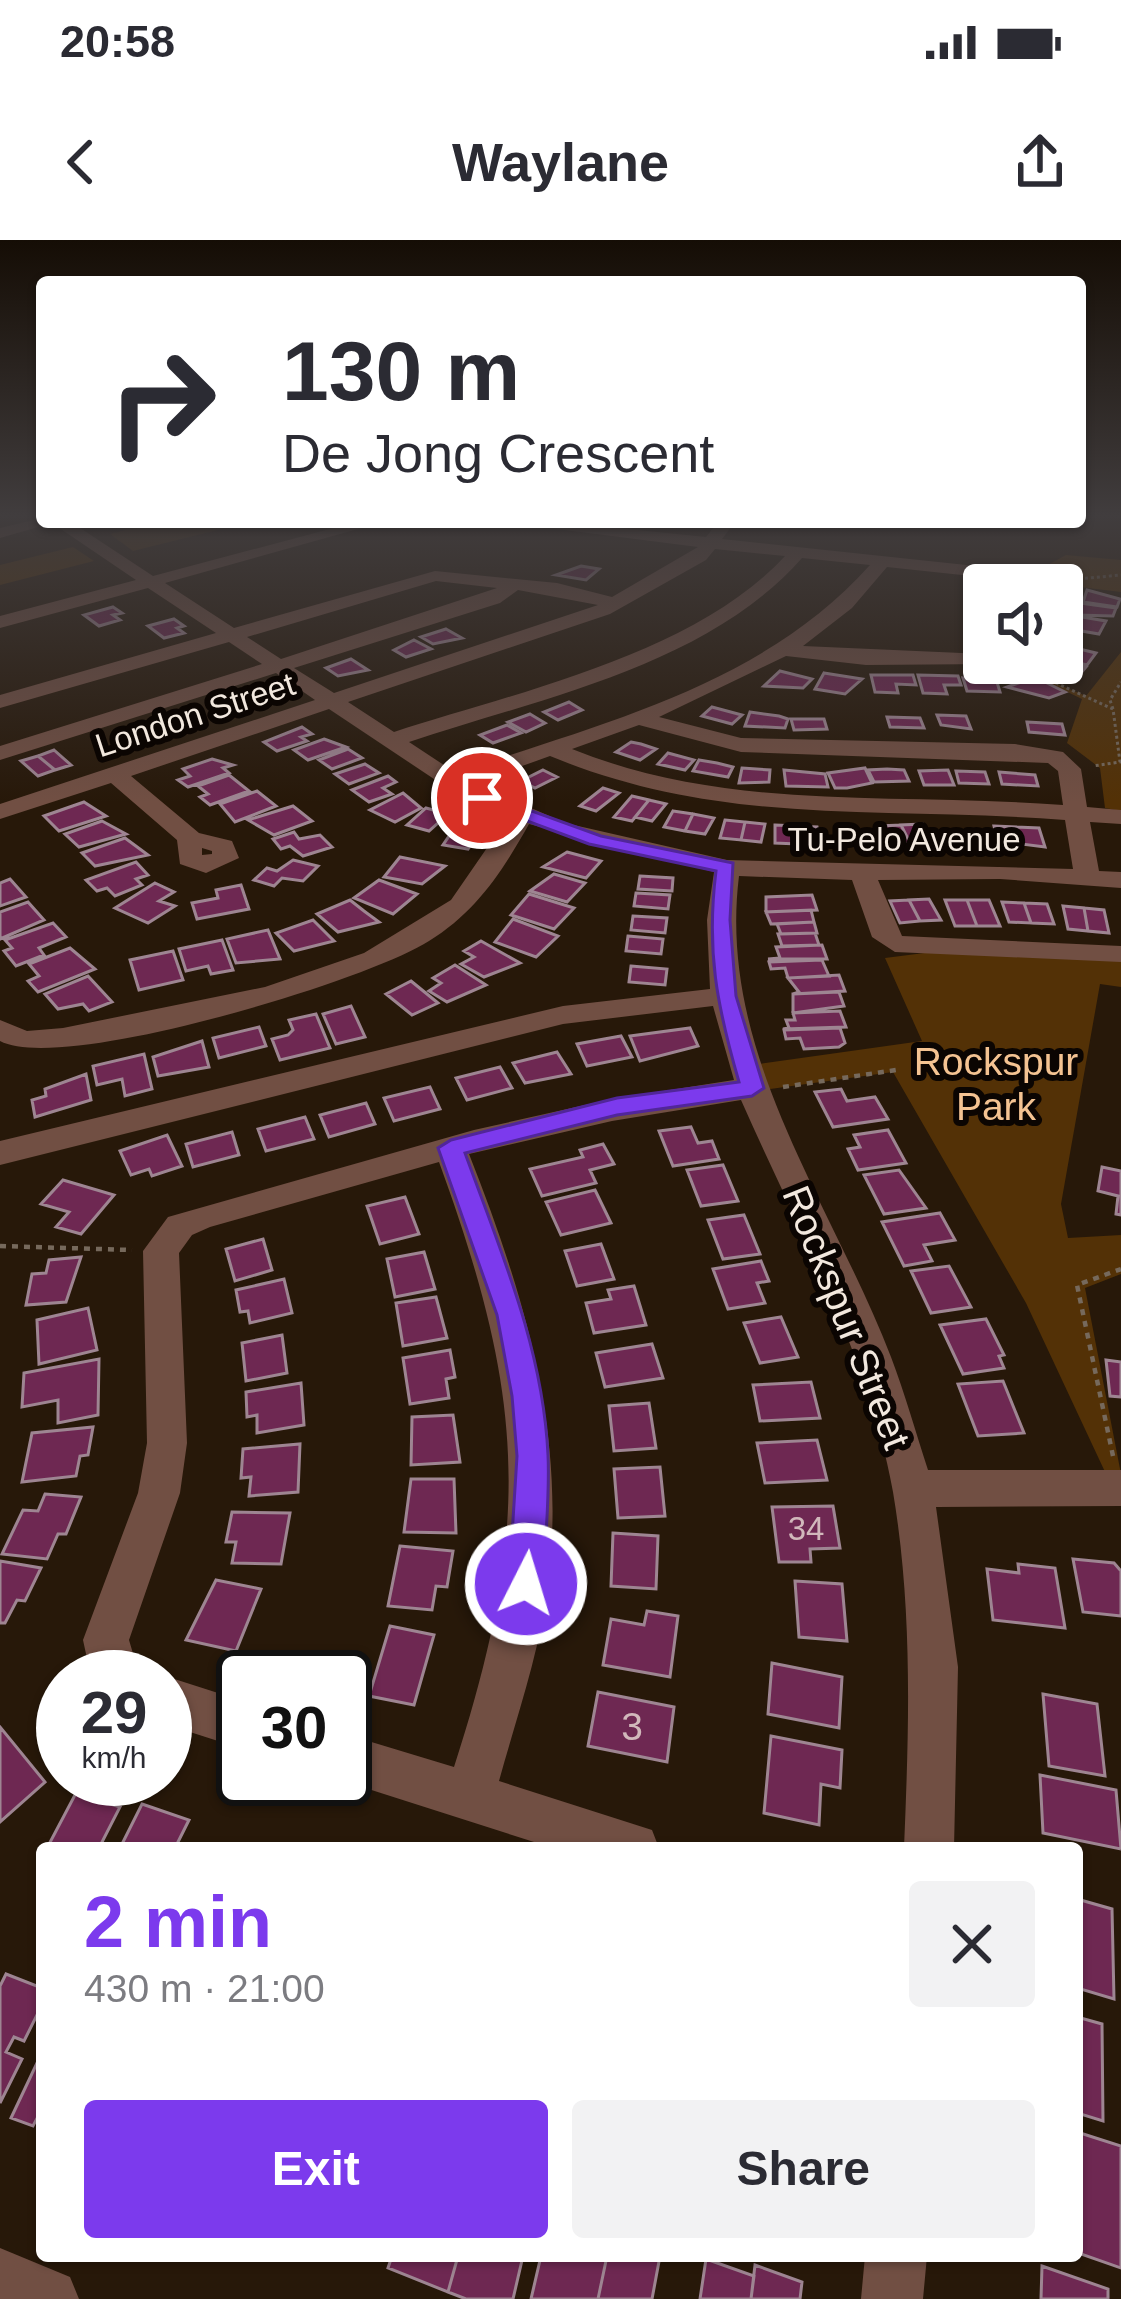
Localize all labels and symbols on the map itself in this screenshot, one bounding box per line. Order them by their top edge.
street label: London Street [91,665,299,764]
pin [431,747,533,849]
street label: Tu-Pelo Avenue [788,821,1021,858]
park label: Rockspur Park [914,1040,1078,1128]
street label: Rockspur Street [774,1180,919,1455]
house number: 34 [788,1510,824,1547]
position arrow [463,1521,589,1647]
speed limit sign: 30 [216,1650,372,1806]
house number: 3 [621,1705,643,1748]

